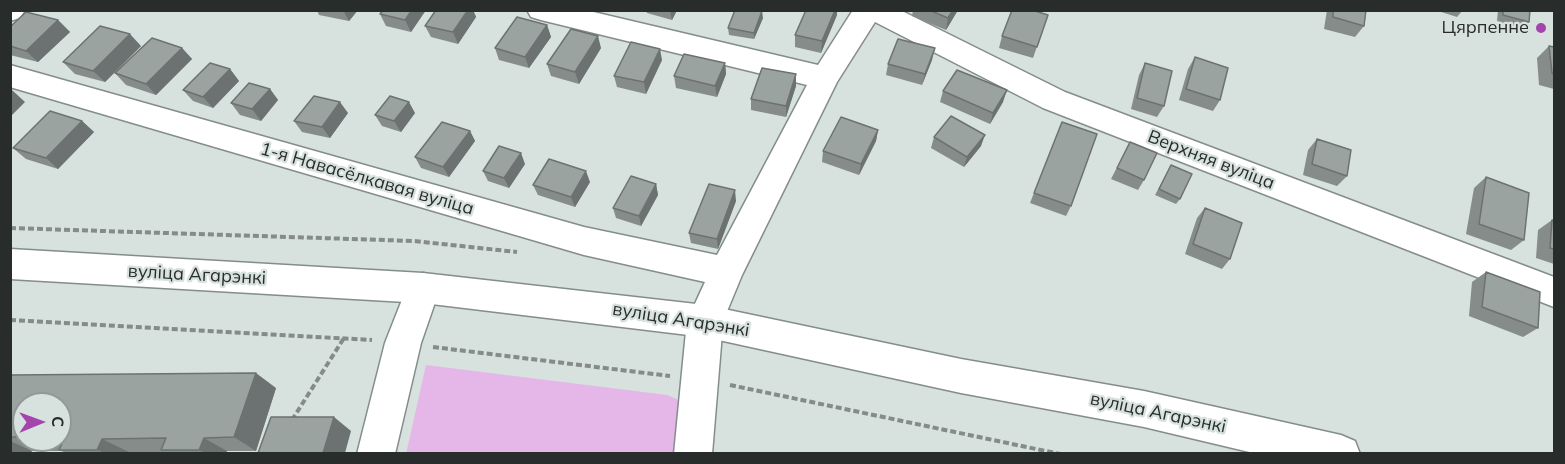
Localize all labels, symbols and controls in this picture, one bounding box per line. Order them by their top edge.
place label: Цярпенне [1441,17,1529,39]
marker: Цярпенне [1534,21,1548,35]
street label: Верхняя вуліца [1144,126,1278,194]
street label: 1-я Навасёлкавая вуліца [258,138,476,220]
street label: вуліца Агарэнкі [127,261,267,289]
street label: вуліца Агарэнкі [611,299,751,341]
street label: вуліца Агарэнкі [1088,388,1228,438]
north arrow [12,392,72,452]
text: С [48,416,68,427]

